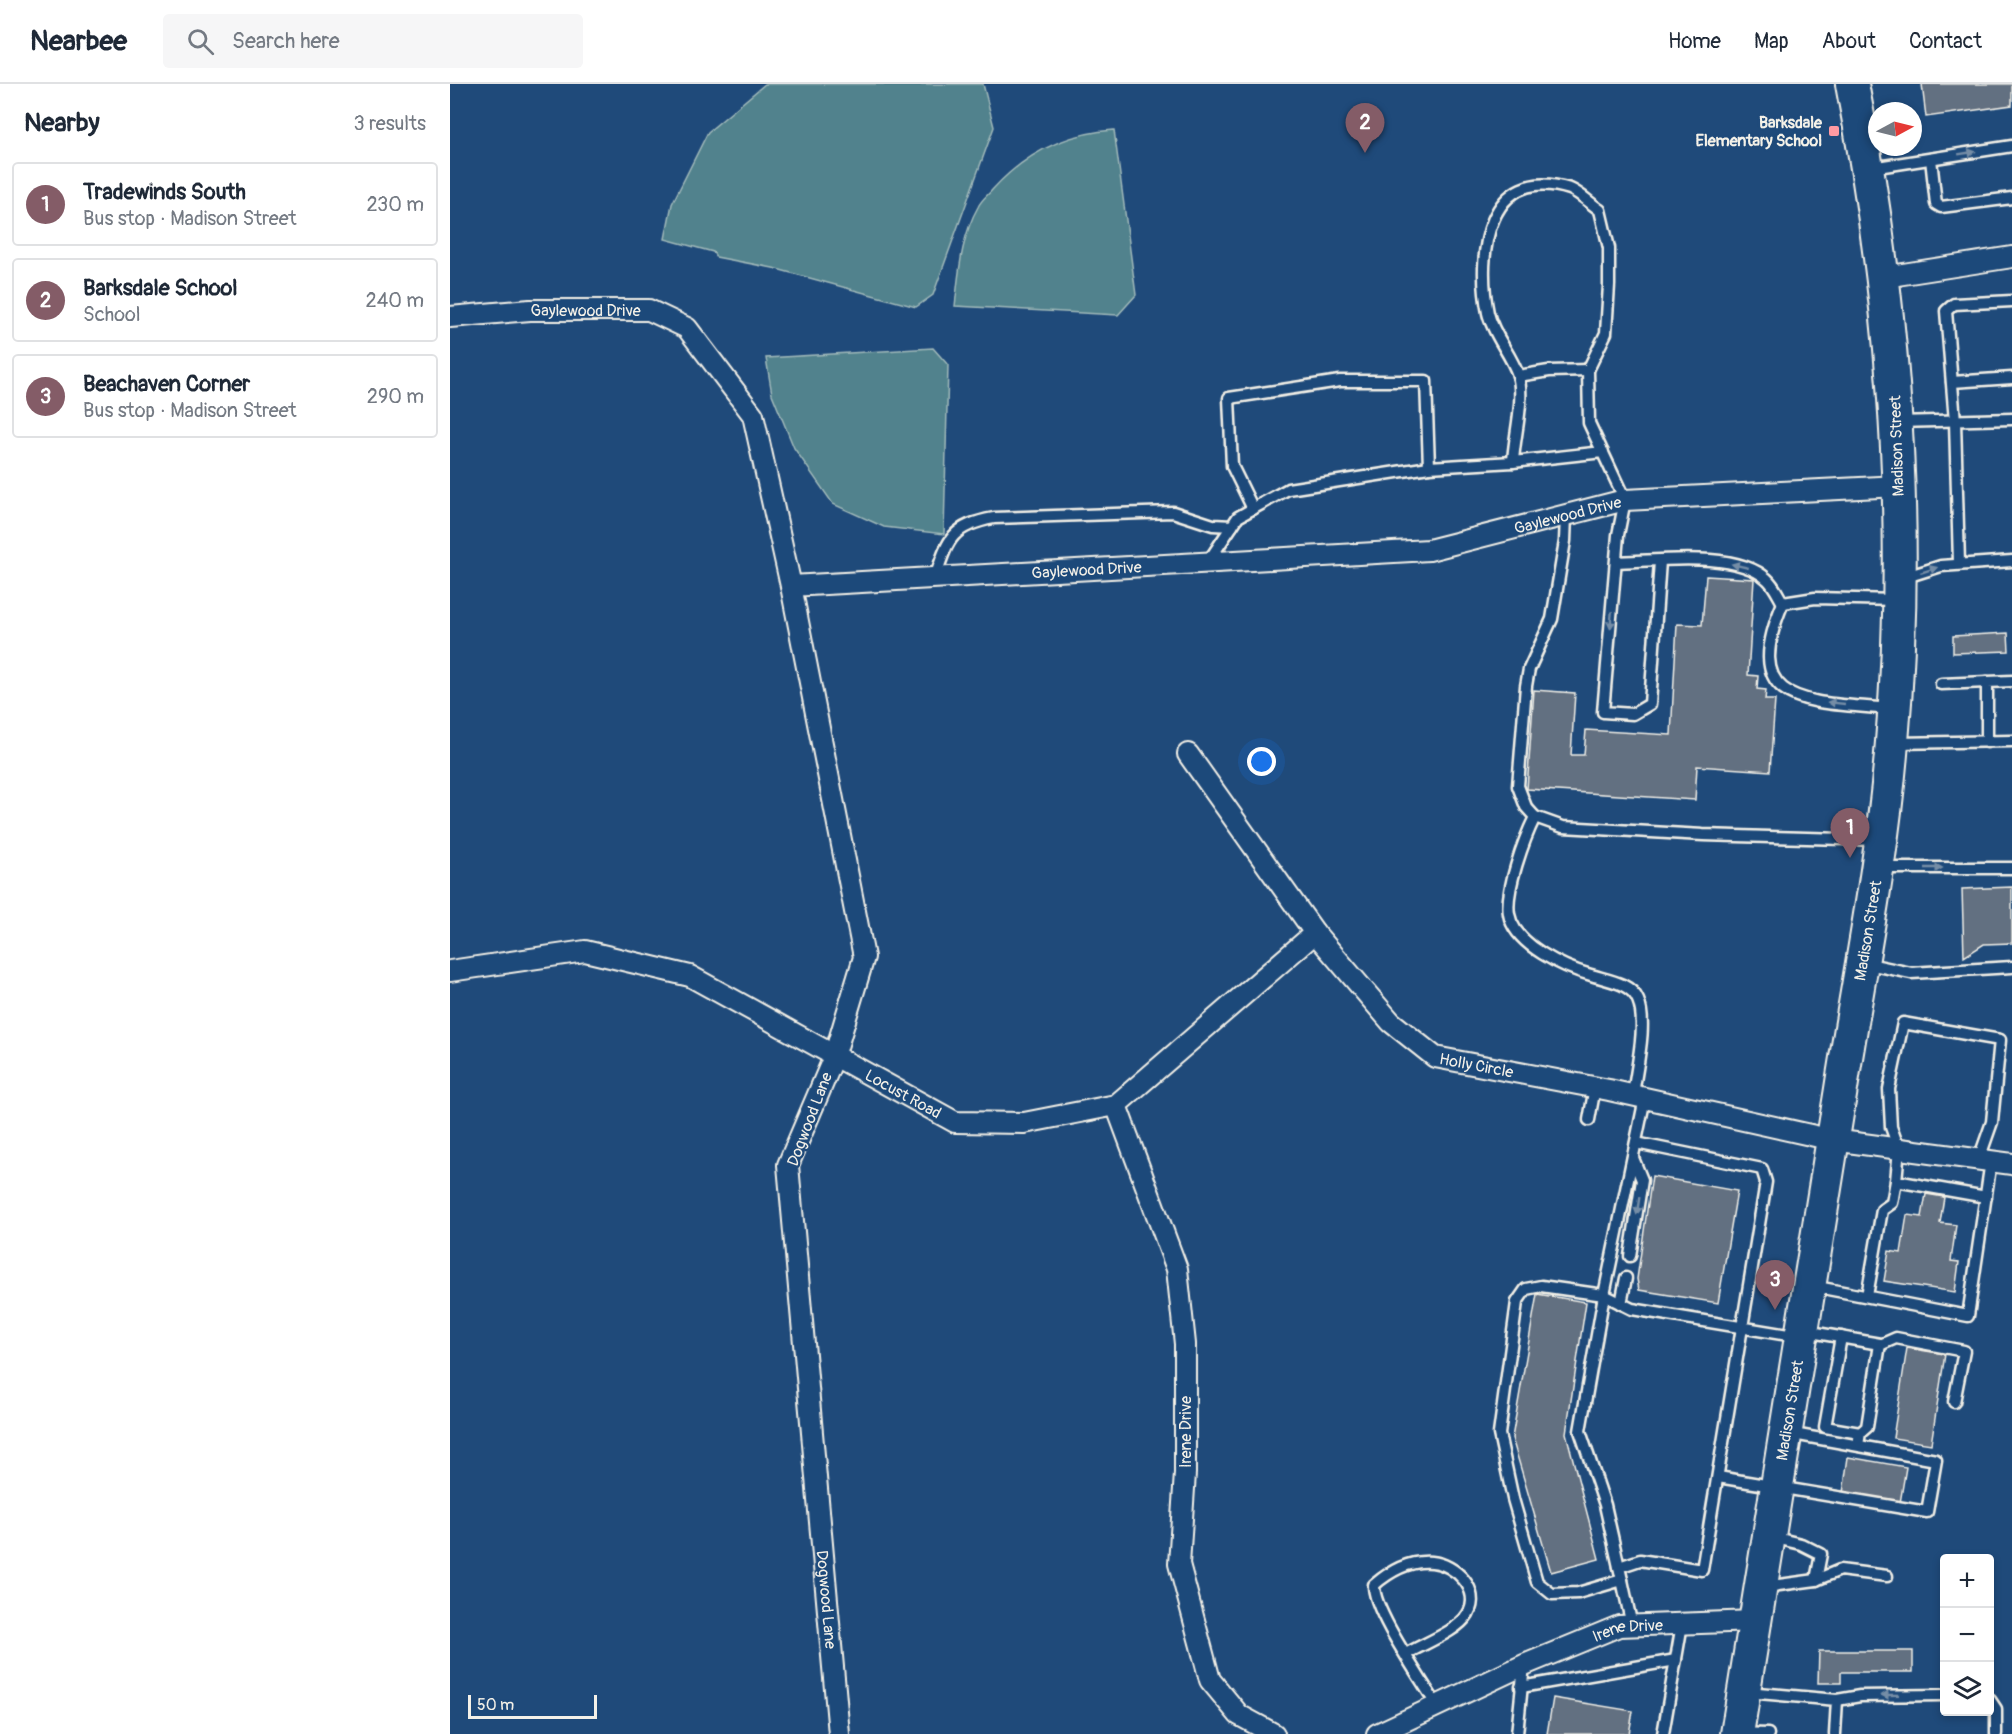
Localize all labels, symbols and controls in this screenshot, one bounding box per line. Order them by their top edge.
search box [163,14,583,68]
text: Nearbee [30,24,127,59]
icon: search [184,25,217,58]
text: Search here [232,27,340,55]
text: Home [1668,28,1721,55]
text: Map [1754,28,1789,55]
text: About [1822,28,1876,55]
text: Contact [1909,28,1982,55]
north arrow [1868,102,1922,156]
pin: 2 [1346,104,1384,153]
text: Nearby [24,107,100,139]
text: 3 results [354,111,426,136]
place label: Barksdale Elementary School [1696,113,1823,151]
marker: Barksdale Elementary School [1827,124,1841,138]
one-way arrow [1957,149,1976,158]
text: Tradewinds South [83,178,246,206]
text: 1 [42,192,49,217]
text: 230 m [367,192,424,217]
text: Bus stop · Madison Street [83,206,297,231]
text: Barksdale School [83,274,238,302]
text: 2 [40,288,51,313]
text: 240 m [365,288,424,313]
street label: Gaylewood Drive [531,301,641,321]
text: School [83,302,140,327]
text: Beachaven Corner [83,370,250,398]
text: 3 [40,384,51,409]
text: 290 m [367,384,424,409]
street label: Madison Street [1885,395,1909,497]
text: Bus stop · Madison Street [83,398,297,423]
street label: Gaylewood Drive [1512,492,1624,539]
street label: Gaylewood Drive [1031,557,1142,583]
one-way arrow [1731,561,1750,570]
one-way arrow [1920,564,1938,574]
one-way arrow [1606,610,1616,629]
one-way arrow [1826,698,1845,708]
your location [1247,747,1276,776]
pin: 1 [1830,808,1870,858]
one-way arrow [1925,863,1944,873]
street label: Madison Street [1850,879,1886,982]
street label: Holly Circle [1438,1049,1515,1083]
street label: Locust Road [861,1065,945,1123]
street label: Dogwood Lane [783,1070,837,1169]
one-way arrow [1633,1197,1642,1216]
pin: 3 [1756,1260,1794,1310]
street label: Madison Street [1772,1358,1808,1462]
street label: Irene Drive [1176,1396,1196,1468]
street label: Dogwood Lane [812,1550,840,1650]
map controls [1940,1554,1994,1716]
button: + [1940,1554,1994,1608]
button: − [1940,1608,1994,1662]
street label: Irene Drive [1590,1615,1663,1647]
button: layers [1940,1662,1994,1716]
one-way arrow [1881,1690,1900,1700]
scale bar [468,1692,597,1720]
text: 50 m [477,1695,514,1715]

